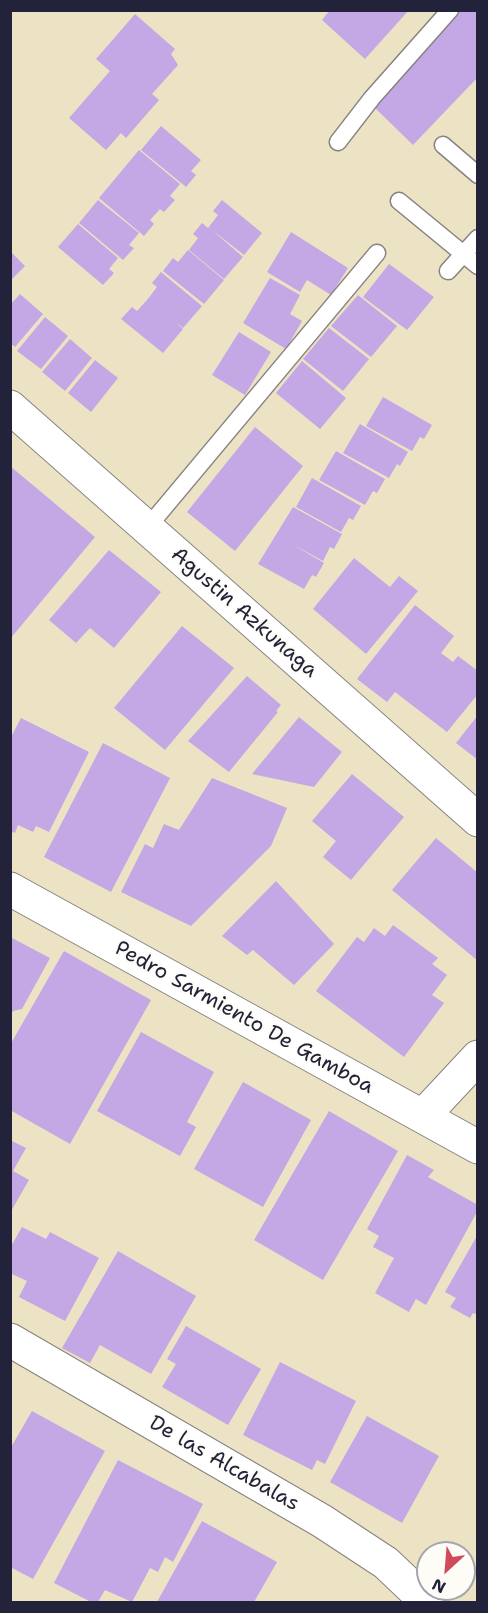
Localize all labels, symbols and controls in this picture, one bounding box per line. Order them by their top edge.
street label: Agustin Azkunaga [166,542,322,684]
street label: Pedro Sarmiento De Gamboa [110,936,378,1100]
street label: De las Alcabalas [145,1411,303,1517]
north arrow [416,1541,476,1601]
text: N [428,1574,449,1598]

